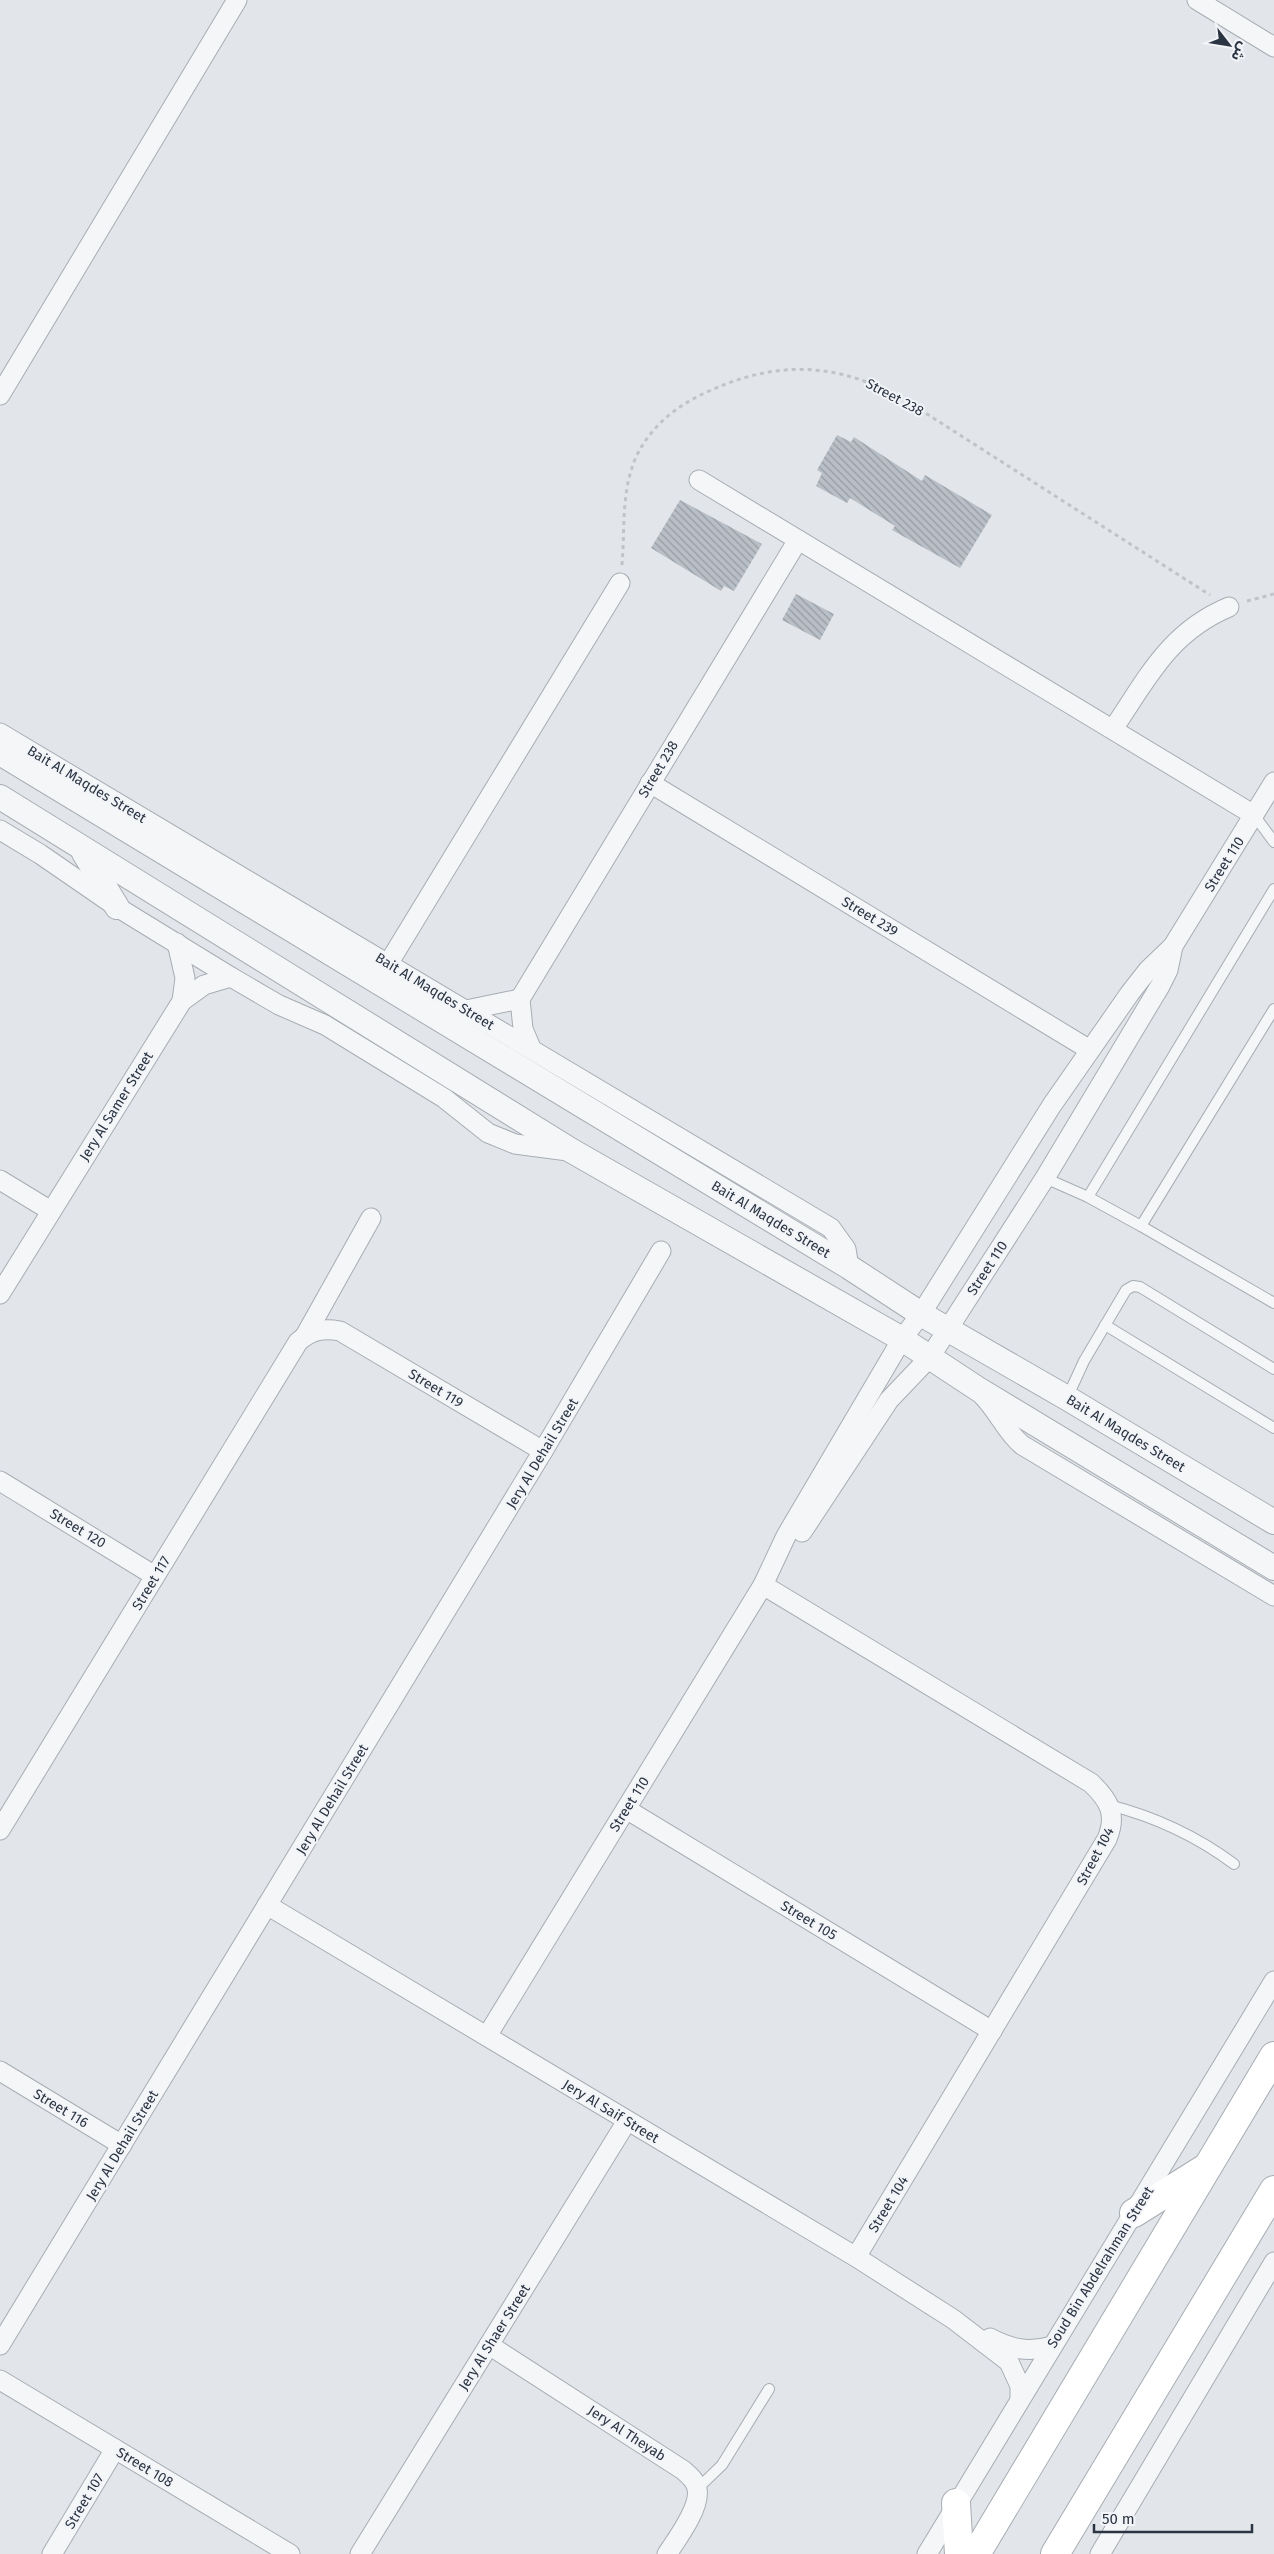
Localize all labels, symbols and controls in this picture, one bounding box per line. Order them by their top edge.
north arrow [1204,20,1254,70]
text: ش [1227,39,1252,64]
street label: Street 238 [863,375,927,420]
street label: Street 238 [635,738,682,801]
street label: Bait Al Maqdes Street [24,742,150,827]
street label: Street 110 [1201,834,1248,895]
street label: Street 239 [838,893,901,940]
street label: Bait Al Maqdes Street [372,949,498,1034]
street label: Jery Al Samer Street [76,1048,157,1164]
street label: Bait Al Maqdes Street [708,1177,834,1262]
street label: Street 110 [964,1238,1011,1299]
street label: Street 119 [405,1365,466,1411]
street label: Bait Al Maqdes Street [1063,1391,1189,1476]
street label: Jery Al Dehail Street [503,1394,583,1512]
street label: Street 120 [47,1505,109,1552]
street label: Street 117 [129,1553,174,1613]
street label: Jery Al Dehail Street [293,1740,373,1858]
street label: Street 110 [606,1774,653,1835]
street label: Street 104 [1073,1824,1118,1888]
street label: Street 105 [778,1897,840,1944]
street label: Jery Al Saif Street [560,2076,663,2147]
street label: Street 116 [30,2085,91,2131]
street label: Jery Al Dehail Street [83,2086,163,2204]
street label: Street 104 [865,2172,912,2236]
street label: Soud Bin Abdelrahman Street [1044,2183,1158,2351]
street label: Jery Al Shaer Street [455,2280,534,2393]
street label: Jery Al Theyab [585,2402,669,2465]
street label: Street 108 [113,2444,176,2491]
street label: Street 107 [61,2471,108,2532]
scale bar [1094,2502,1252,2534]
text: 50 m [1102,2510,1135,2528]

